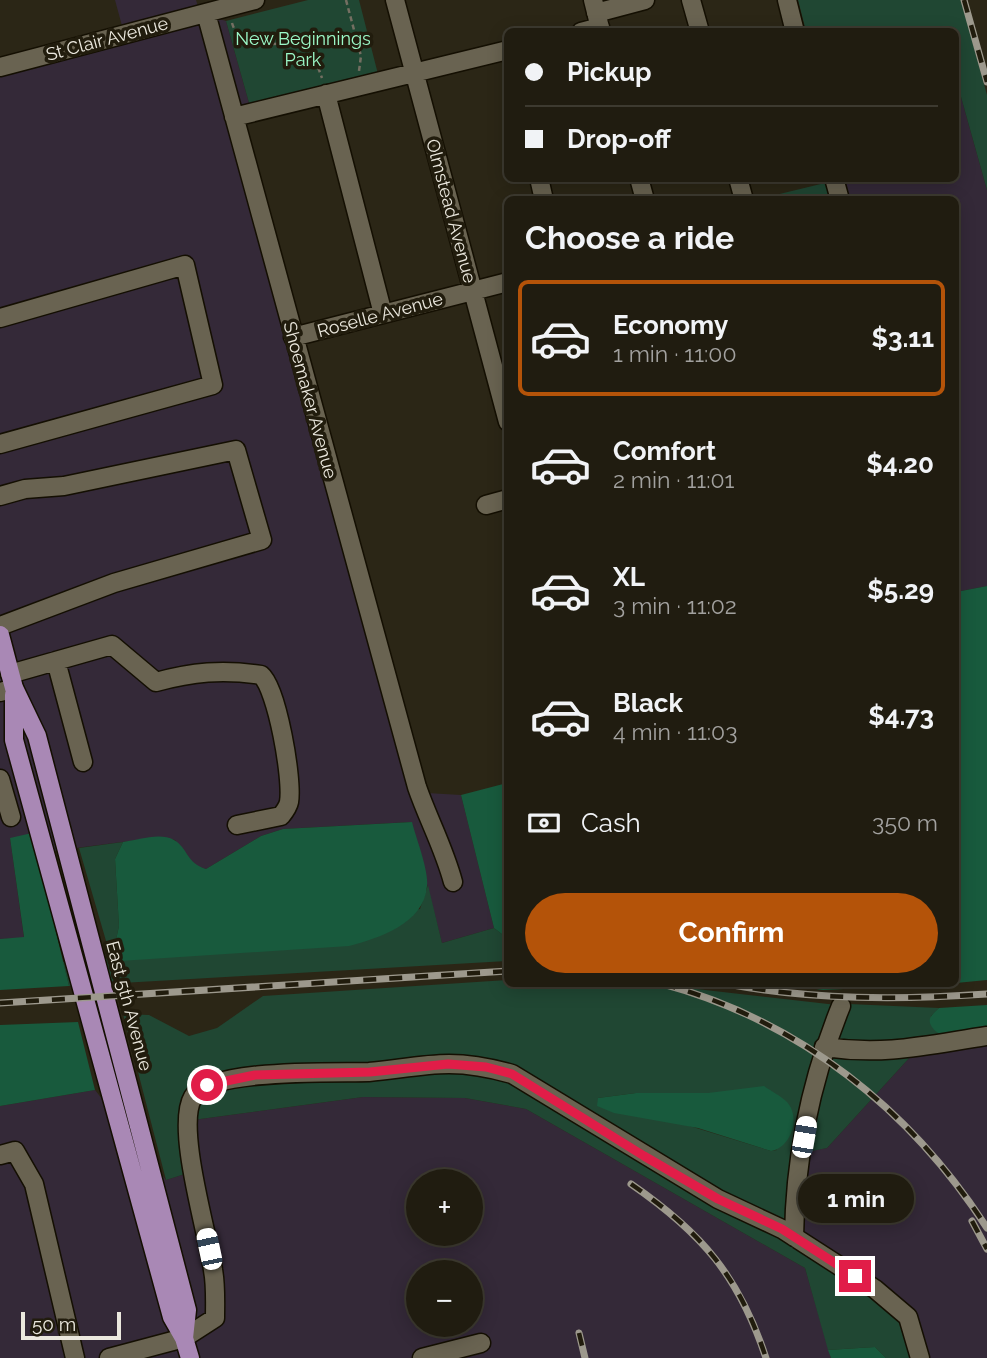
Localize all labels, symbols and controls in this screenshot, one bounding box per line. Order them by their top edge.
street label: St Clair Avenue [44,12,171,65]
park label: New Beginnings Park [235,28,371,70]
text: Pickup [567,57,652,87]
text: Drop-off [567,124,671,154]
street label: Olmstead Avenue [422,137,481,286]
text: Choose a ride [525,219,734,256]
street label: Roselle Avenue [315,288,445,341]
icon: car [529,307,592,370]
text: Economy [613,310,728,340]
street label: Shoemaker Avenue [279,319,342,481]
text: $3.11 [872,323,934,353]
text: 1 min · 11:00 [613,340,737,367]
icon: car [529,433,592,496]
text: Comfort [613,436,716,466]
text: $4.20 [866,449,934,479]
text: 2 min · 11:01 [613,466,734,493]
icon: car [529,559,592,622]
text: XL [613,562,645,592]
text: $5.29 [867,575,934,605]
text: 3 min · 11:02 [613,592,737,619]
icon: car [529,685,592,748]
text: Black [613,688,683,718]
text: $4.73 [868,701,934,731]
text: 4 min · 11:03 [613,718,737,745]
icon: cash [525,804,563,842]
text: Cash [581,808,641,838]
text: 350 m [872,809,938,836]
button: Confirm [525,893,938,973]
street label: East 5th Avenue [102,939,157,1074]
route start [191,1069,223,1101]
car [791,1114,818,1160]
map controls [406,1169,483,1337]
button: + [406,1169,483,1246]
callout: 1 min [797,1174,913,1224]
text: 1 min [827,1185,885,1212]
car [195,1226,224,1272]
button: − [406,1260,483,1337]
route end [839,1260,871,1292]
scale bar [21,1309,121,1341]
text: 50 m [32,1313,76,1335]

